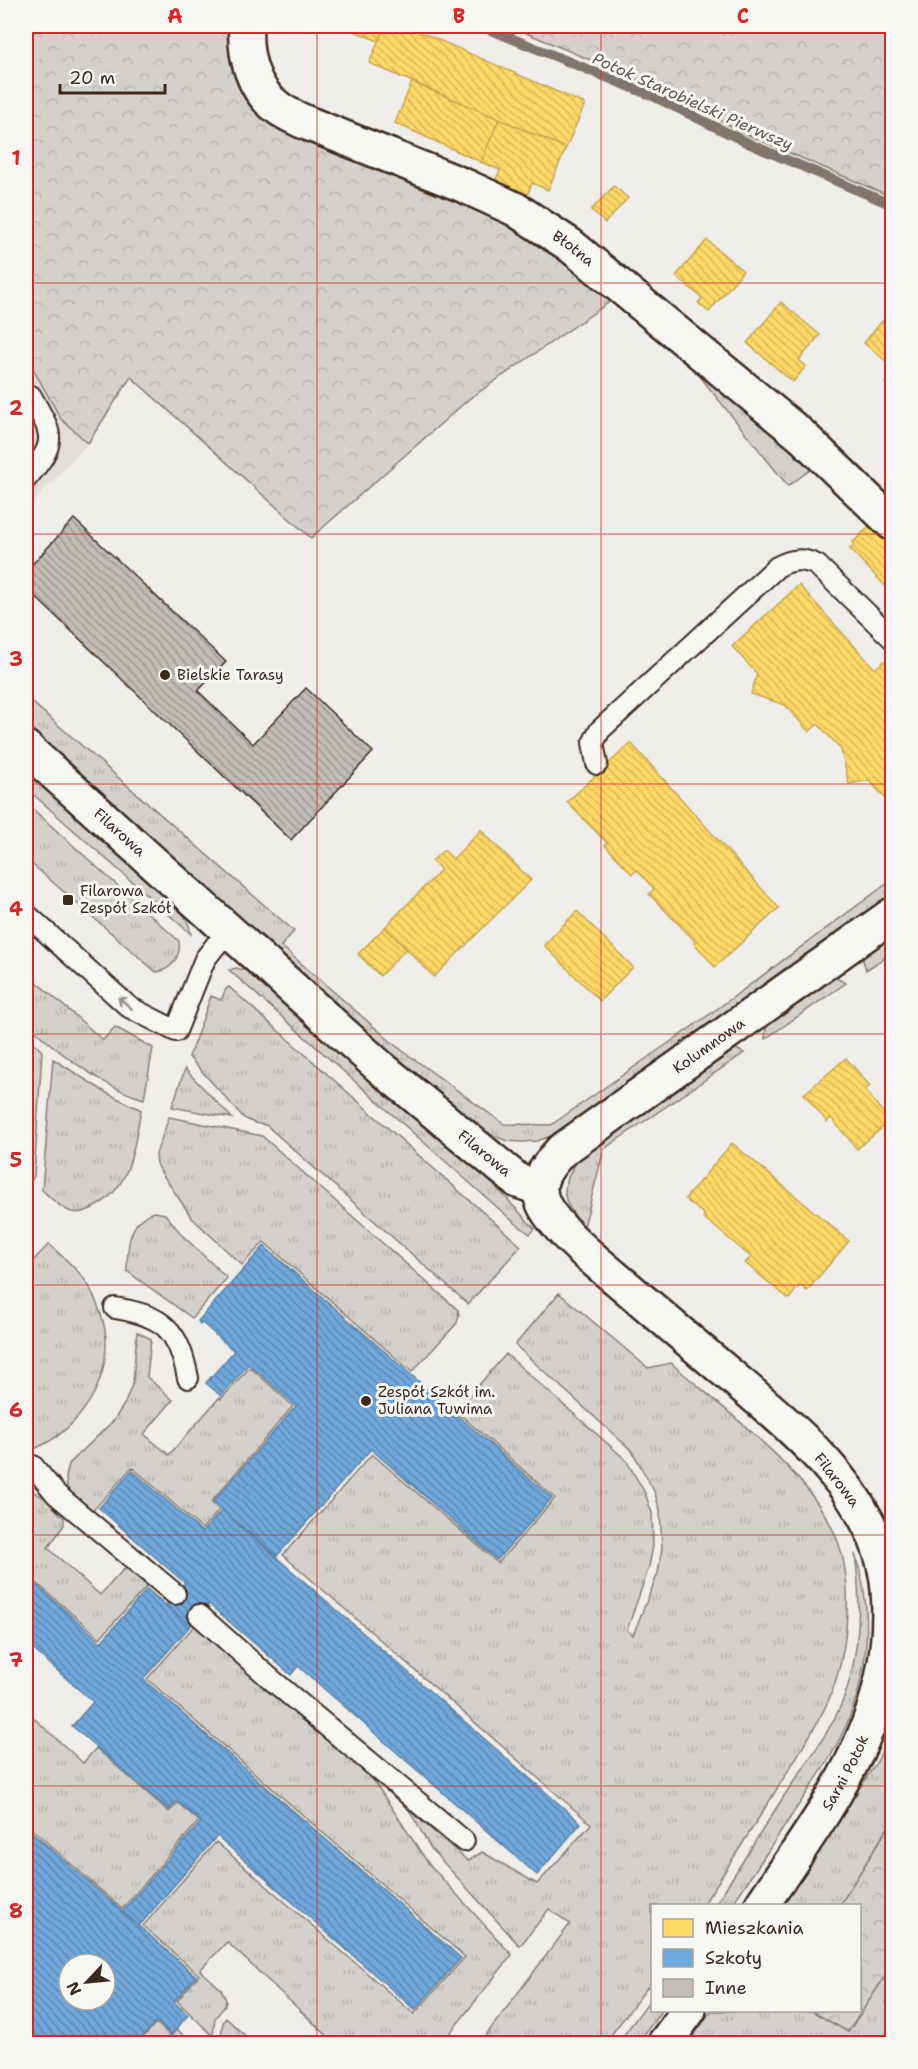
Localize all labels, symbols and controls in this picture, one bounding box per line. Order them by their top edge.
text: A [167,3,183,29]
text: B [453,3,465,29]
text: C [737,3,749,29]
water label: Potok Starobielski Pierwszy [589,48,796,155]
scale bar [60,57,165,95]
text: 20 m [69,66,115,90]
text: 1 [11,145,21,171]
street label: Błotna [548,226,599,271]
text: 2 [9,395,23,421]
text: 3 [9,646,23,672]
place label: Bielskie Tarasy [177,665,284,685]
marker: Bielskie Tarasy [158,668,172,682]
street label: Filarowa [89,804,150,861]
place label: Filarowa Zespół Szkół [80,881,172,918]
marker: Filarowa Zespół Szkół [61,893,75,907]
text: 4 [9,896,23,922]
one-way arrow [118,996,134,1009]
street label: Kolumnowa [669,1013,749,1078]
street label: Filarowa [454,1125,516,1182]
text: 5 [10,1147,22,1173]
place label: Zespół Szkół im. Juliana Tuwima [378,1382,495,1419]
marker: Zespół Szkół im. Juliana Tuwima [359,1394,373,1408]
text: 6 [9,1397,23,1423]
street label: Filarowa [810,1449,865,1512]
text: 7 [9,1647,23,1673]
street label: Sarni Potok [817,1732,873,1814]
text: 8 [9,1898,23,1924]
legend [651,1904,861,2012]
text: Mieszkania [705,1916,804,1940]
text: Szkoły [705,1946,762,1970]
north arrow [57,1952,117,2012]
text: Inne [705,1976,747,2000]
text: N [62,1978,86,1999]

